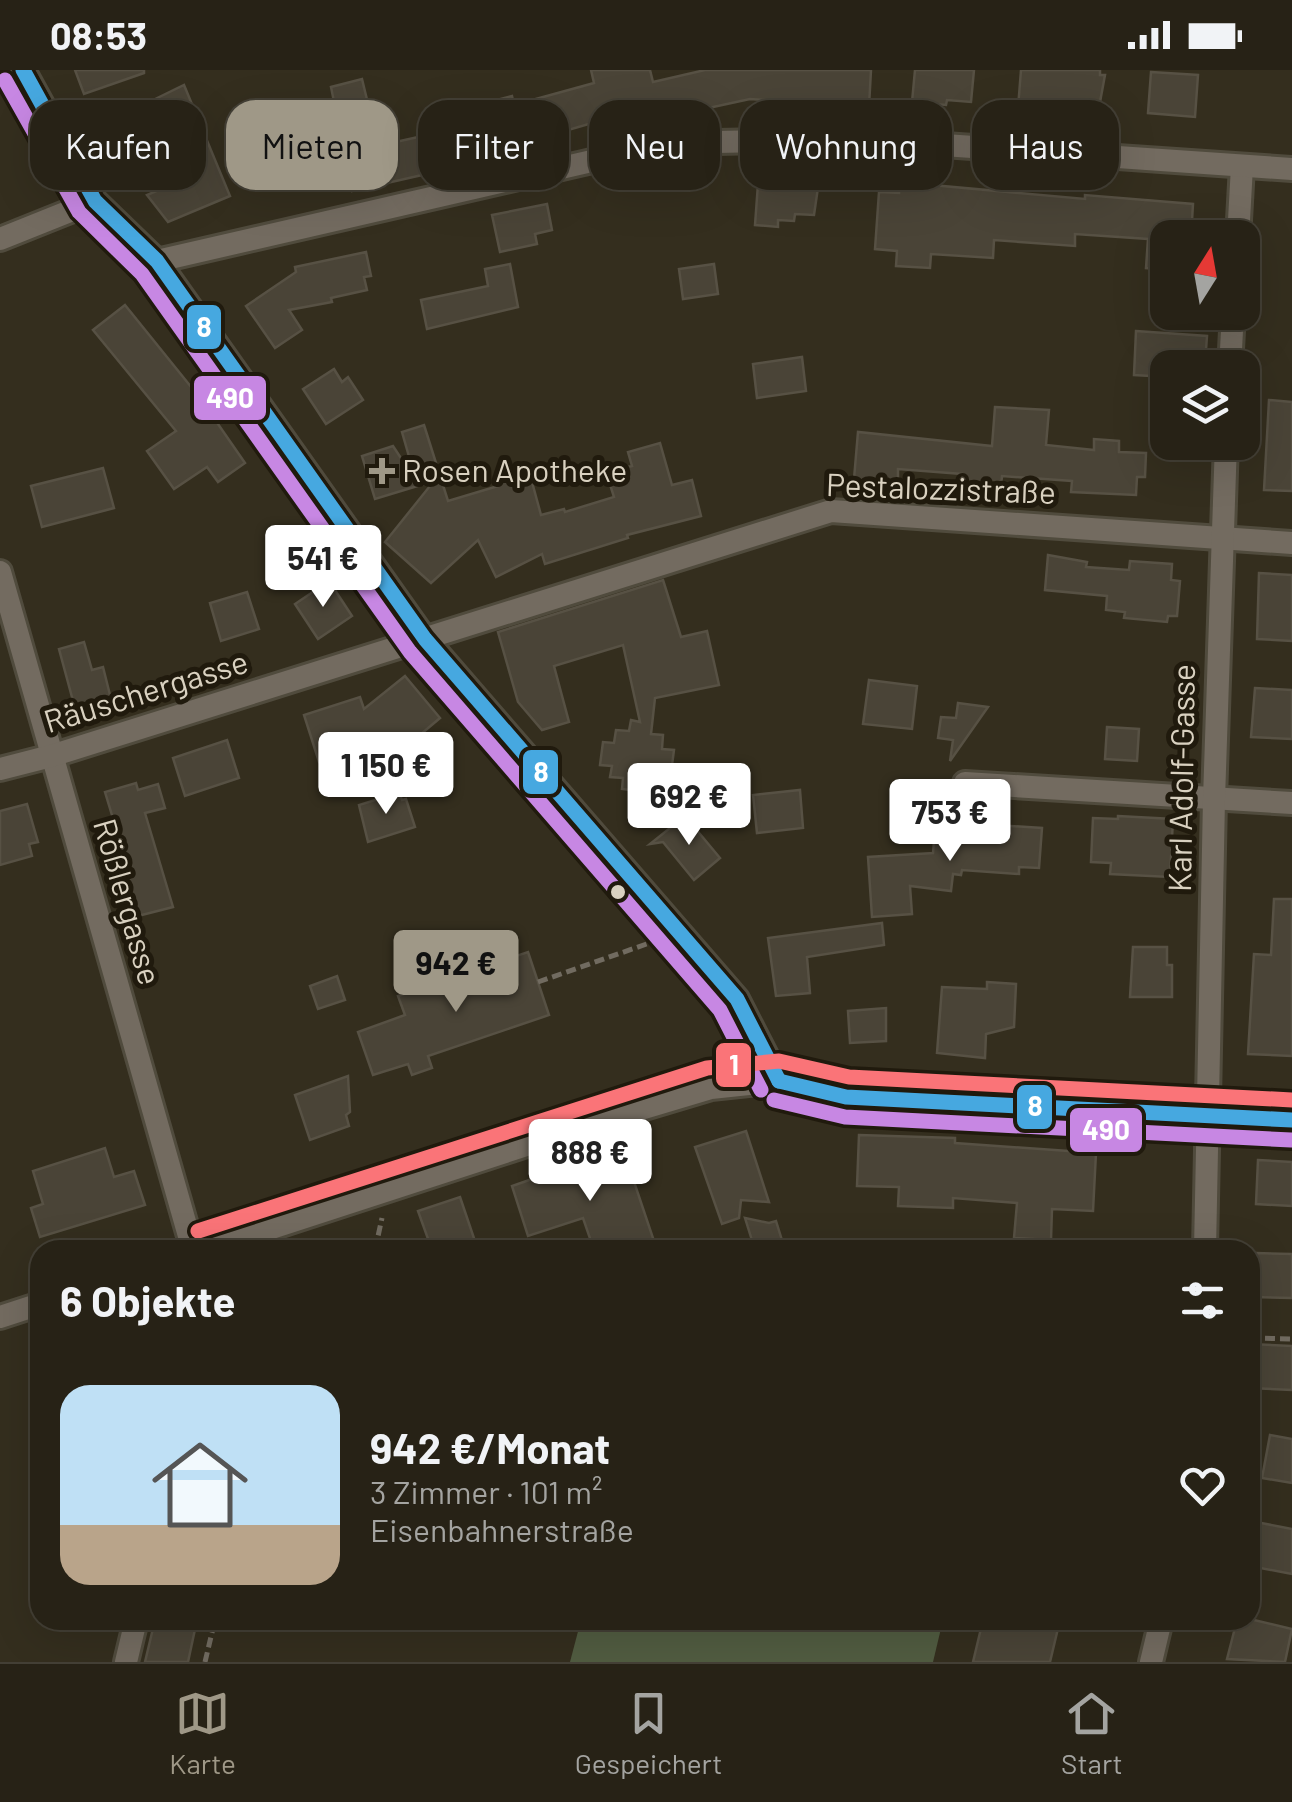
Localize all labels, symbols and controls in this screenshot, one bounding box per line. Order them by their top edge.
text: 08:53 [50,12,147,58]
chip: Kaufen [30,100,206,190]
chip: Mieten [226,100,398,190]
chip: Filter [418,100,569,190]
chip: Neu [589,100,720,190]
chip: Wohnung [740,100,952,190]
chip: Haus [972,100,1119,190]
north arrow [1150,220,1260,330]
map controls [1150,220,1260,460]
line badge: 8 [185,303,223,351]
text: 8 [196,309,212,343]
button: layers [1150,350,1260,460]
line badge: 490 [192,374,268,422]
text: 490 [206,380,254,414]
place label: Rosen Apotheke [402,450,627,488]
marker: Rosen Apotheke [371,460,393,482]
street label: Pestalozzistraße [826,464,1057,510]
pin: 541 € [253,525,393,610]
text: 541 € [287,538,359,576]
street label: Räuschergasse [39,641,252,739]
street label: Karl Adolf-Gasse [1159,664,1201,892]
pin: 1 150 € [294,732,478,817]
text: 1 150 € [340,745,432,783]
line badge: 8 [521,748,560,796]
text: 8 [533,754,549,788]
pin: 692 € [619,763,759,848]
text: 692 € [650,776,728,814]
pin: 753 € [880,779,1020,864]
text: 753 € [911,792,989,830]
street label: Rößlergasse [87,814,171,989]
unlabelled marker [608,882,628,902]
pin: 942 € [386,930,526,1015]
text: 942 € [416,943,496,981]
line badge: 1 [714,1041,753,1089]
text: 1 [729,1047,739,1081]
line badge: 8 [1015,1083,1054,1131]
text: 8 [1027,1088,1043,1122]
line badge: 490 [1068,1106,1144,1154]
text: 490 [1082,1112,1130,1146]
pin: 888 € [520,1119,660,1204]
text: 888 € [551,1132,629,1170]
icon: filters [1175,1273,1230,1328]
text: 6 Objekte [60,1275,235,1325]
text: 942 €/Monat [370,1422,610,1472]
icon: home [140,1425,260,1545]
icon: heart [1175,1458,1230,1513]
text: 3 Zimmer · 101 m² [370,1472,602,1510]
text: Eisenbahnerstraße [370,1510,634,1548]
tab: Karte [169,1686,236,1780]
tab: Gespeichert [575,1686,722,1780]
tab: Start [1061,1686,1123,1780]

